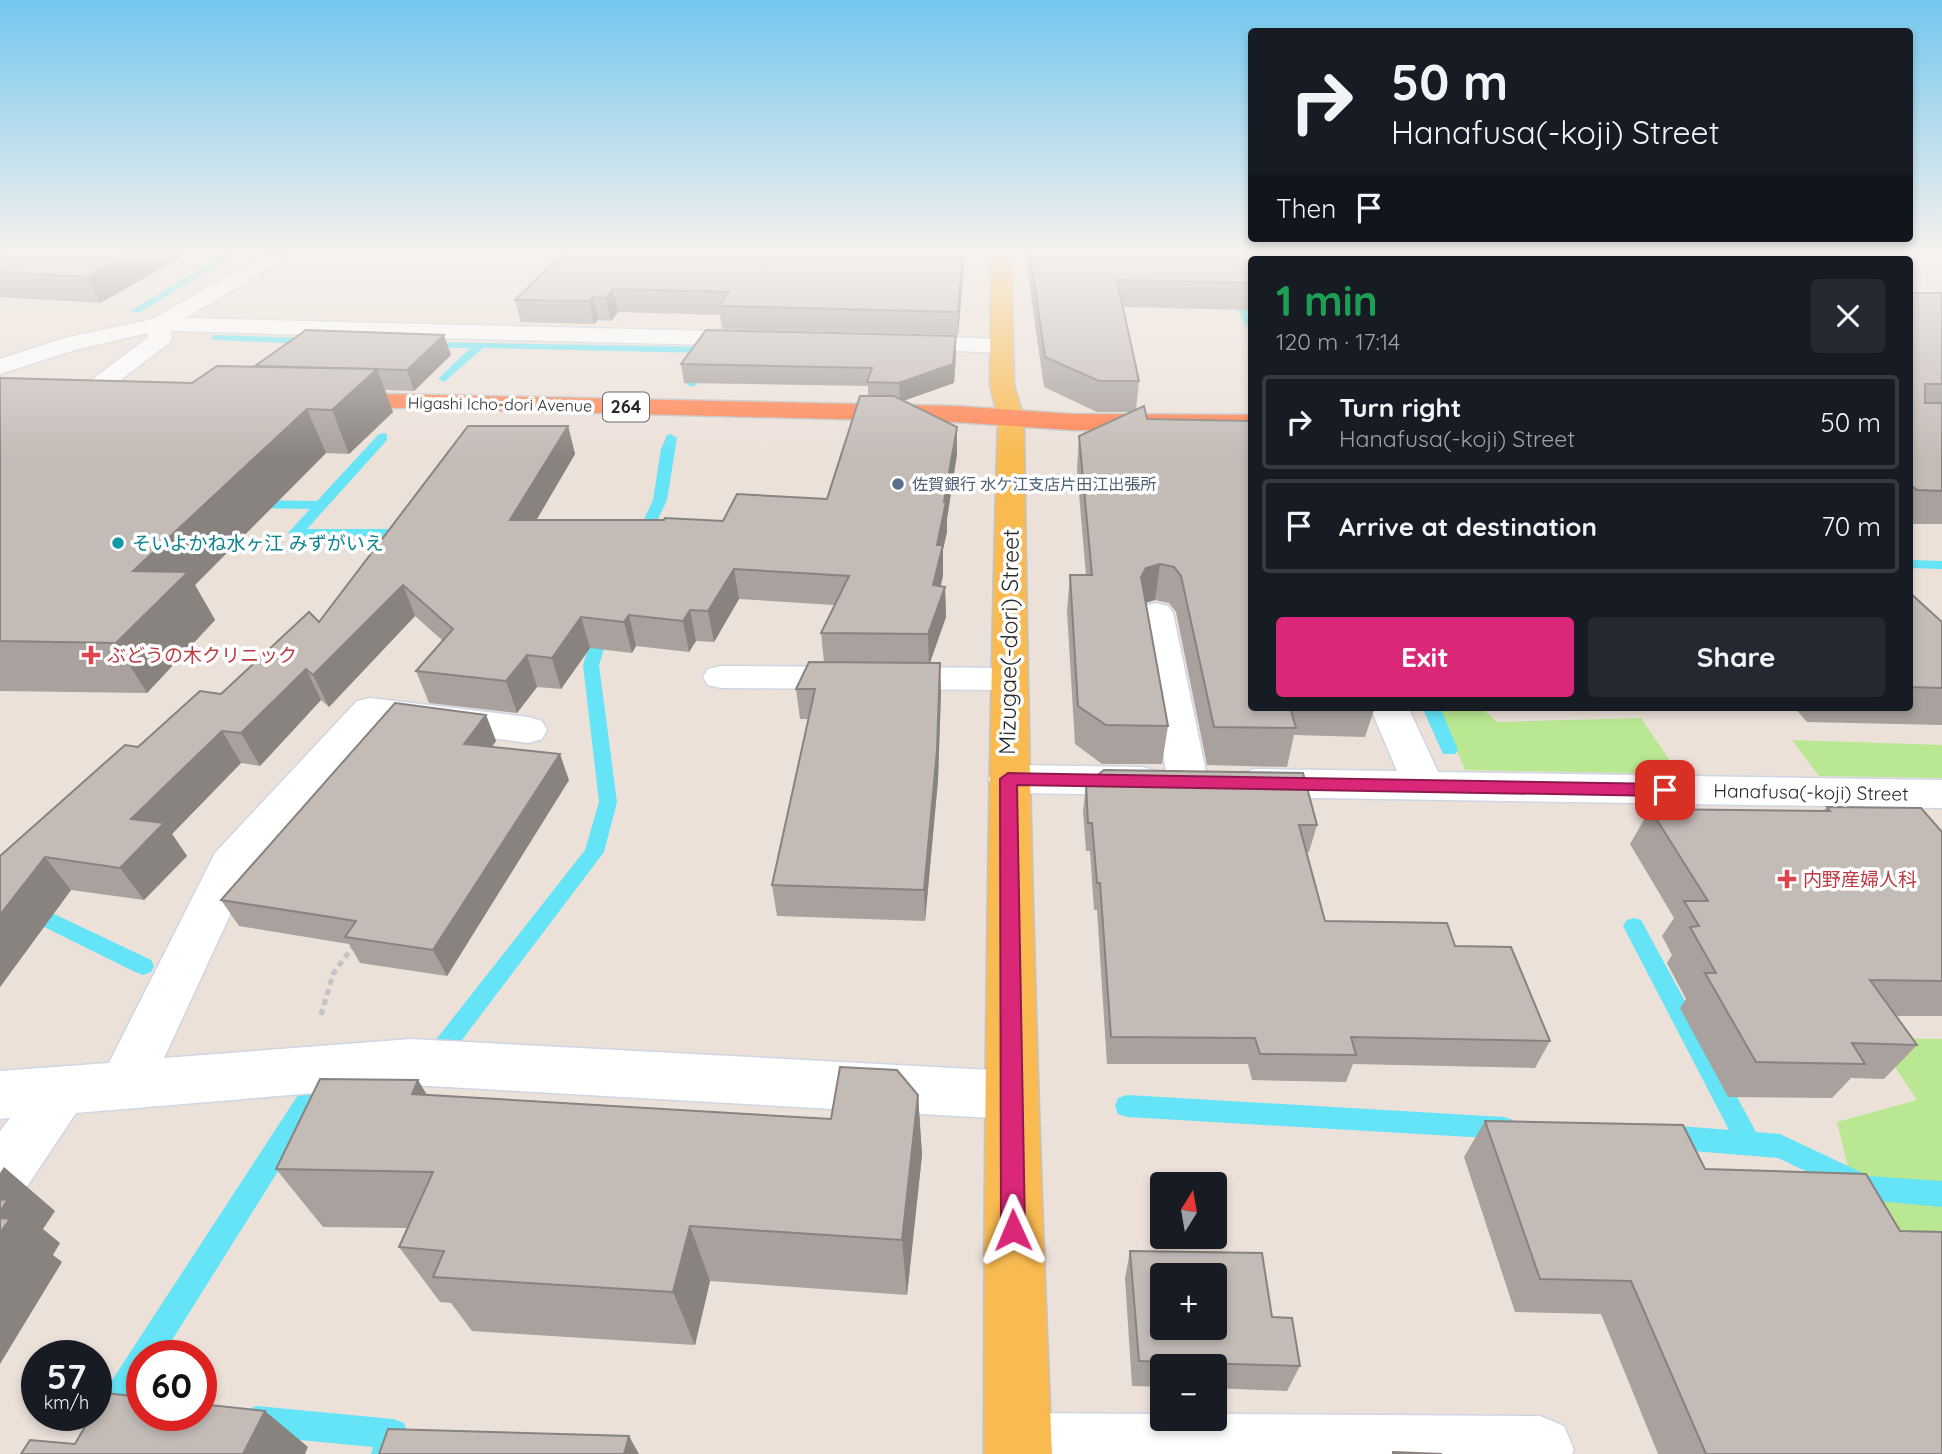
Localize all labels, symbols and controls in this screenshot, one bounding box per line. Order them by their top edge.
text: 50 m [1391,51,1508,112]
icon: right [1276,56,1367,147]
text: Hanafusa(-koji) Street [1391,112,1720,152]
icon: arrive [1350,189,1388,227]
text: Then [1276,192,1336,225]
text: 1 min [1276,274,1378,327]
button: close [1811,279,1885,353]
text: 120 m · 17:14 [1276,327,1400,356]
text: Turn right [1339,391,1461,424]
street label: Higashi Icho-dori Avenue [408,392,592,416]
road number: 264 [603,393,649,422]
icon: right [1280,403,1318,441]
text: 50 m [1821,406,1881,439]
text: Hanafusa(-koji) Street [1339,424,1575,453]
place label: 佐賀銀行 水ケ江支店片田江出張所 [912,474,1156,494]
marker: 佐賀銀行 水ケ江支店片田江出張所 [890,476,906,492]
icon: arrive [1280,507,1318,545]
text: Arrive at destination [1339,510,1597,543]
text: 70 m [1821,510,1881,543]
street label: Mizugae(-dori) Street [992,529,1025,755]
place label: そいよかね水ヶ江 みずがいえ [132,531,384,555]
marker: そいよかね水ヶ江 みずがいえ [110,535,126,551]
button: Exit [1276,617,1574,697]
button: Share [1588,617,1885,697]
place label: ぶどうの木クリニック [107,643,297,667]
marker: ぶどうの木クリニック [81,645,101,665]
pin [1635,760,1695,820]
icon: arrive [1646,771,1684,809]
street label: Hanafusa(-koji) Street [1713,778,1909,806]
place label: 内野産婦人科 [1803,867,1917,891]
marker: 内野産婦人科 [1777,869,1797,889]
north arrow [1150,1172,1227,1250]
map controls [1150,1172,1227,1431]
position arrow [976,1193,1050,1267]
button: + [1150,1263,1227,1340]
speed limit sign: 60 [126,1340,217,1431]
text: 57 [47,1354,86,1398]
button: − [1150,1354,1227,1431]
text: km/h [44,1391,89,1414]

